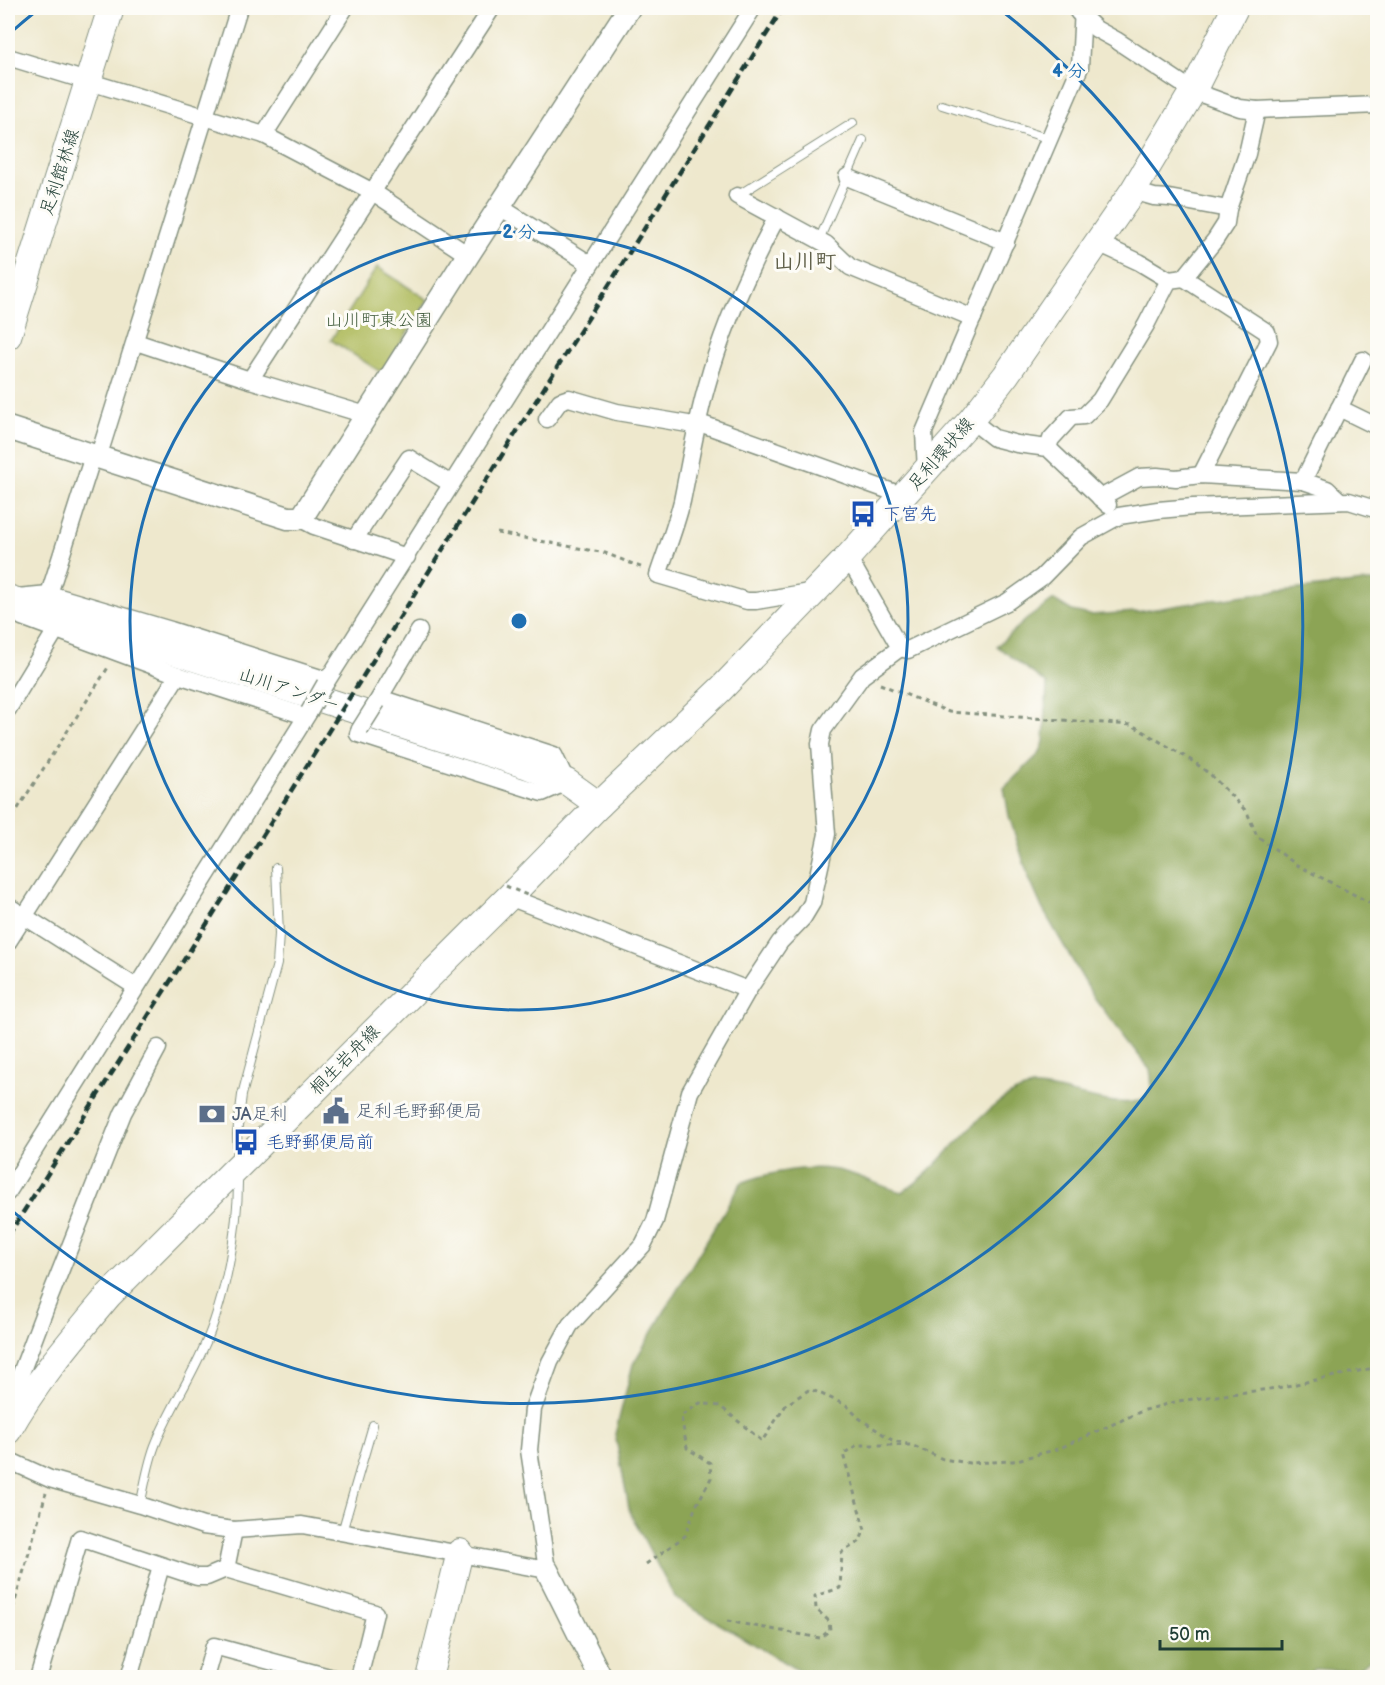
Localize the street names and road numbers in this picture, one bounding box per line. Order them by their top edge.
street label: 足利館林線 [36,126,84,218]
street label: 足利環状線 [904,413,978,495]
street label: 山川アンダー [236,664,342,716]
street label: 桐生岩舟線 [306,1021,384,1099]

